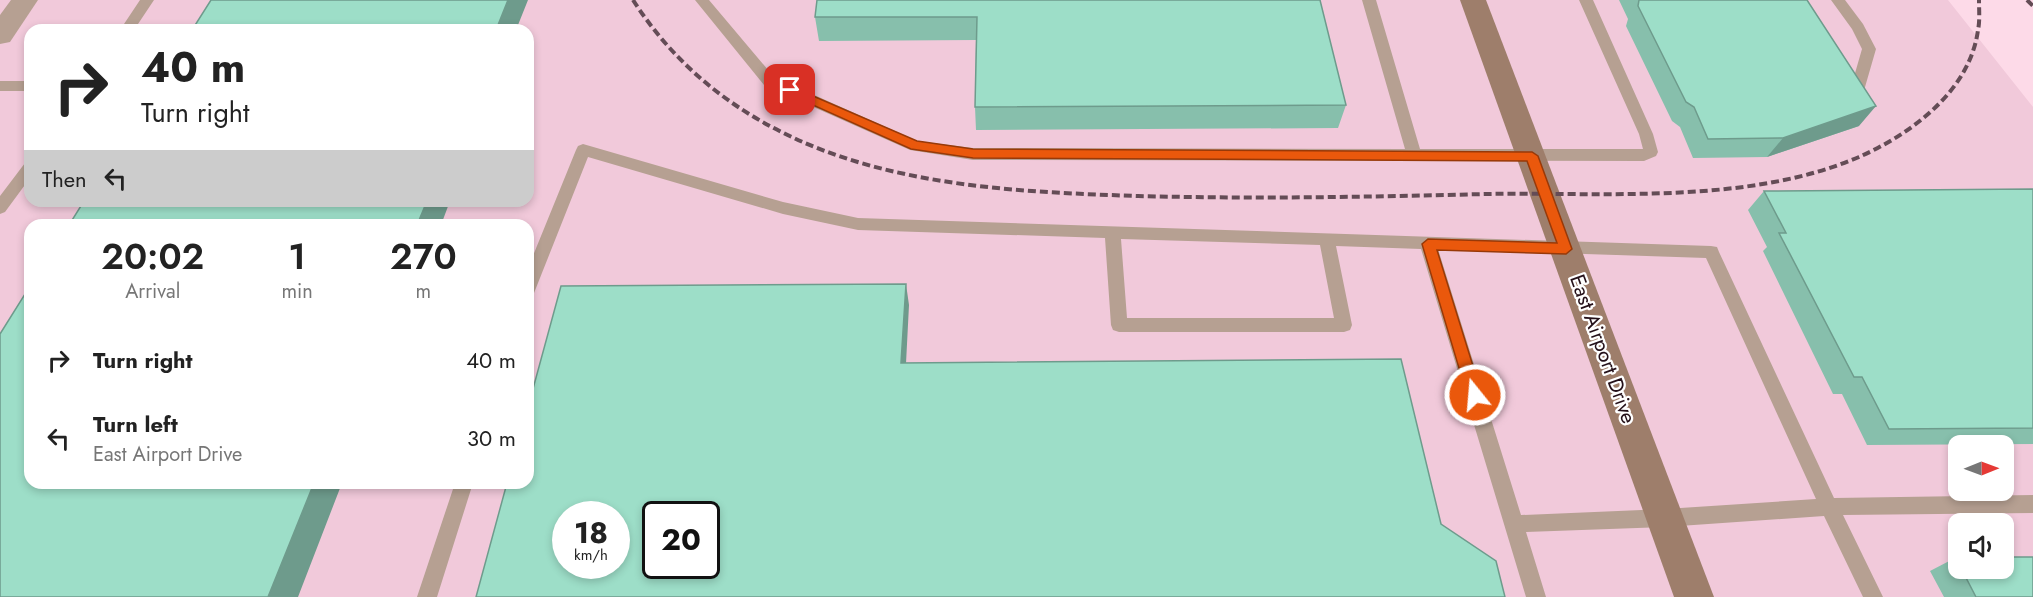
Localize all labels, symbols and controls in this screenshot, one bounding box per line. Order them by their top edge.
text: 40 m [141,37,245,98]
icon: right [42,48,120,126]
pin [764,64,815,115]
icon: arrive [773,73,806,106]
text: Turn right [141,93,249,132]
icon: left [99,162,132,195]
text: Then [42,163,87,195]
text: 20:02 [101,230,204,282]
text: 1 [288,230,306,282]
text: 270 [390,230,457,282]
street label: East Airport Drive [1562,270,1644,428]
text: Arrival [125,277,180,306]
text: min [281,277,313,306]
text: m [416,277,431,306]
icon: right [42,344,75,377]
text: Turn right [93,344,193,376]
text: 40 m [466,344,516,376]
position arrow [1443,363,1507,427]
text: Turn left [93,408,178,440]
icon: left [42,422,75,455]
text: 30 m [467,422,516,454]
north arrow [1948,435,2014,501]
map controls [1948,435,2014,579]
text: East Airport Drive [93,440,242,469]
speed limit sign: 20 [642,501,720,579]
text: 18 [574,511,608,554]
button: sound [1948,513,2014,579]
text: km/h [574,544,608,566]

